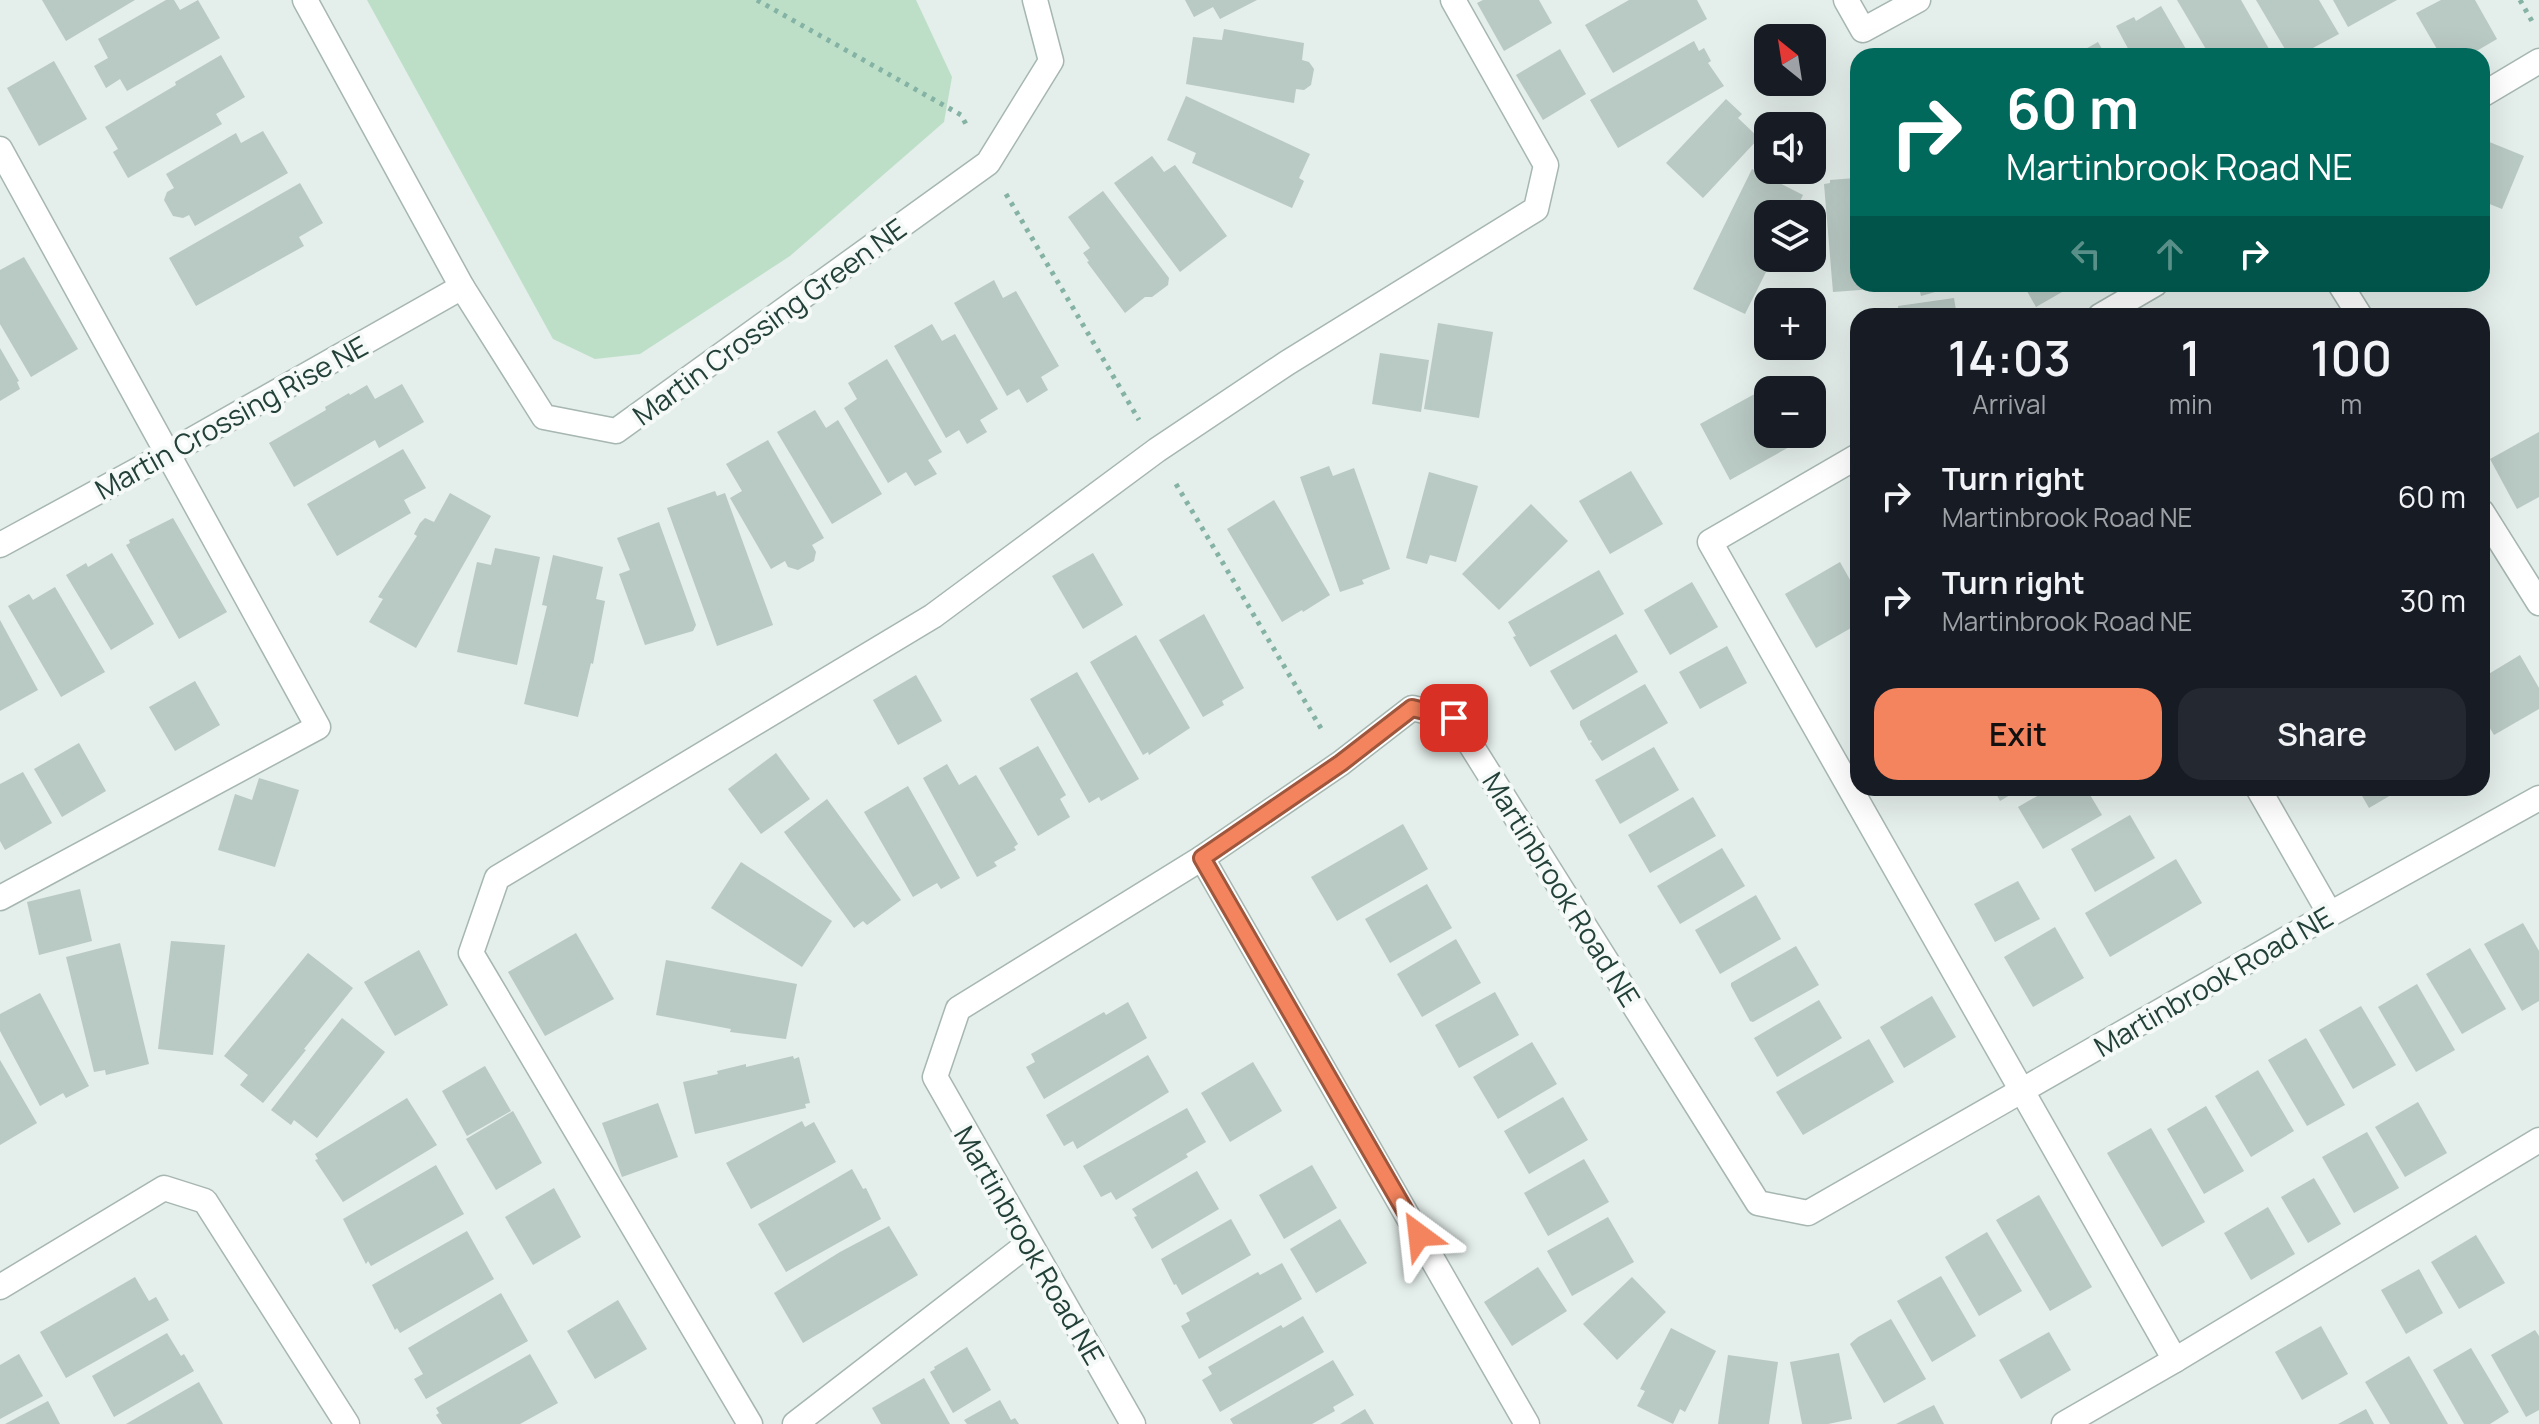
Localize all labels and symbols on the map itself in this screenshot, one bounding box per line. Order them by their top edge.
north arrow [1754,24,1826,96]
street label: Martin Crossing Green NE [625,209,913,433]
street label: Martin Crossing Rise NE [88,326,374,508]
pin [1420,684,1488,752]
street label: Martinbrook Road NE [1474,765,1650,1013]
street label: Martinbrook Road NE [2087,897,2339,1065]
street label: Martinbrook Road NE [946,1119,1114,1371]
position arrow [1377,1193,1461,1277]

